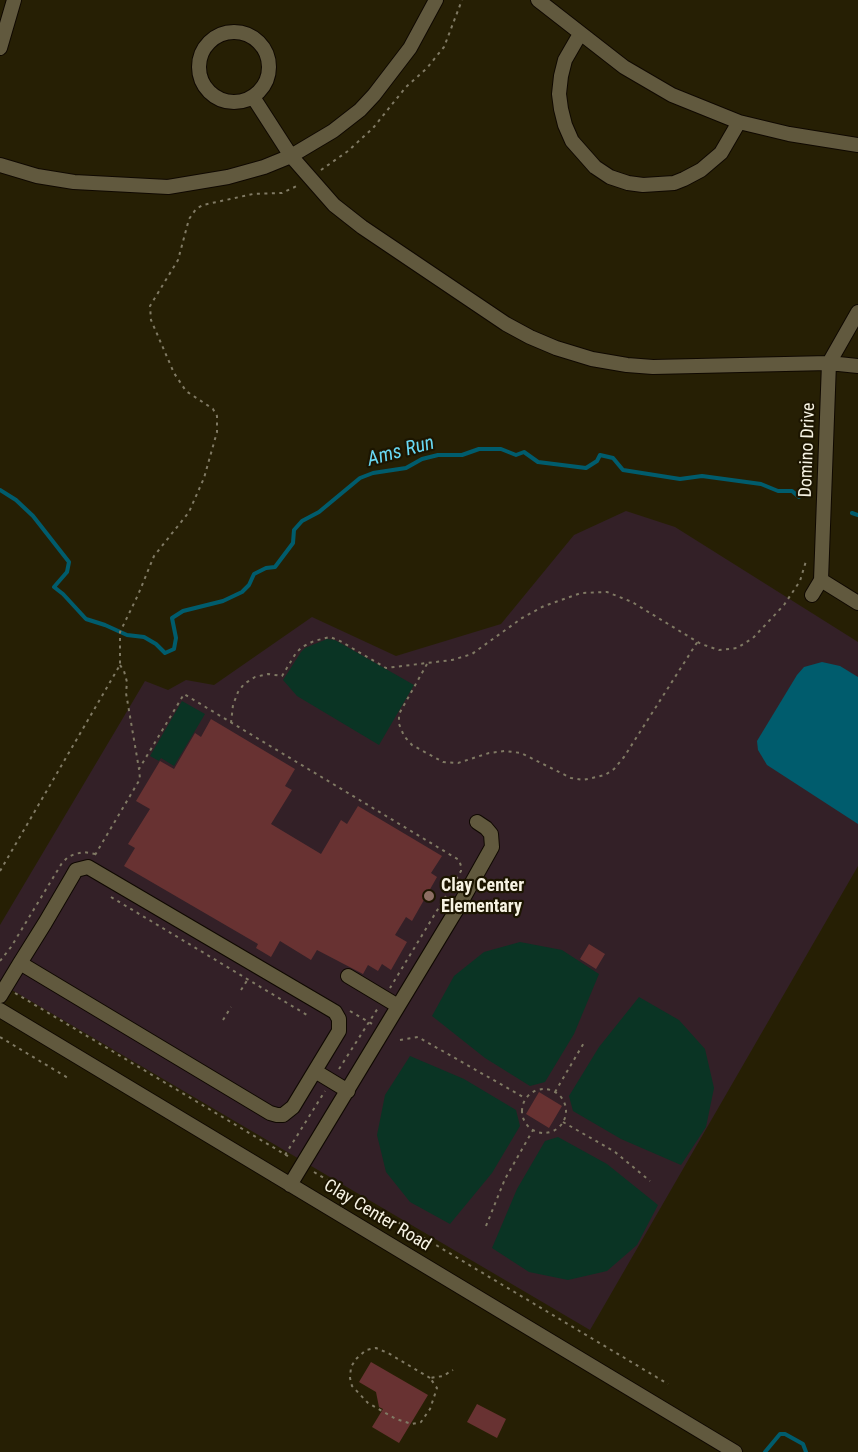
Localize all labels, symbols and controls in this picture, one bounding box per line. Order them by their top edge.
street label: Domino Drive [796,402,820,498]
water label: Ams Run [365,432,437,472]
place label: Clay Center Elementary [441,875,524,918]
marker: Clay Center Elementary [422,889,436,903]
street label: Clay Center Road [319,1175,435,1257]

